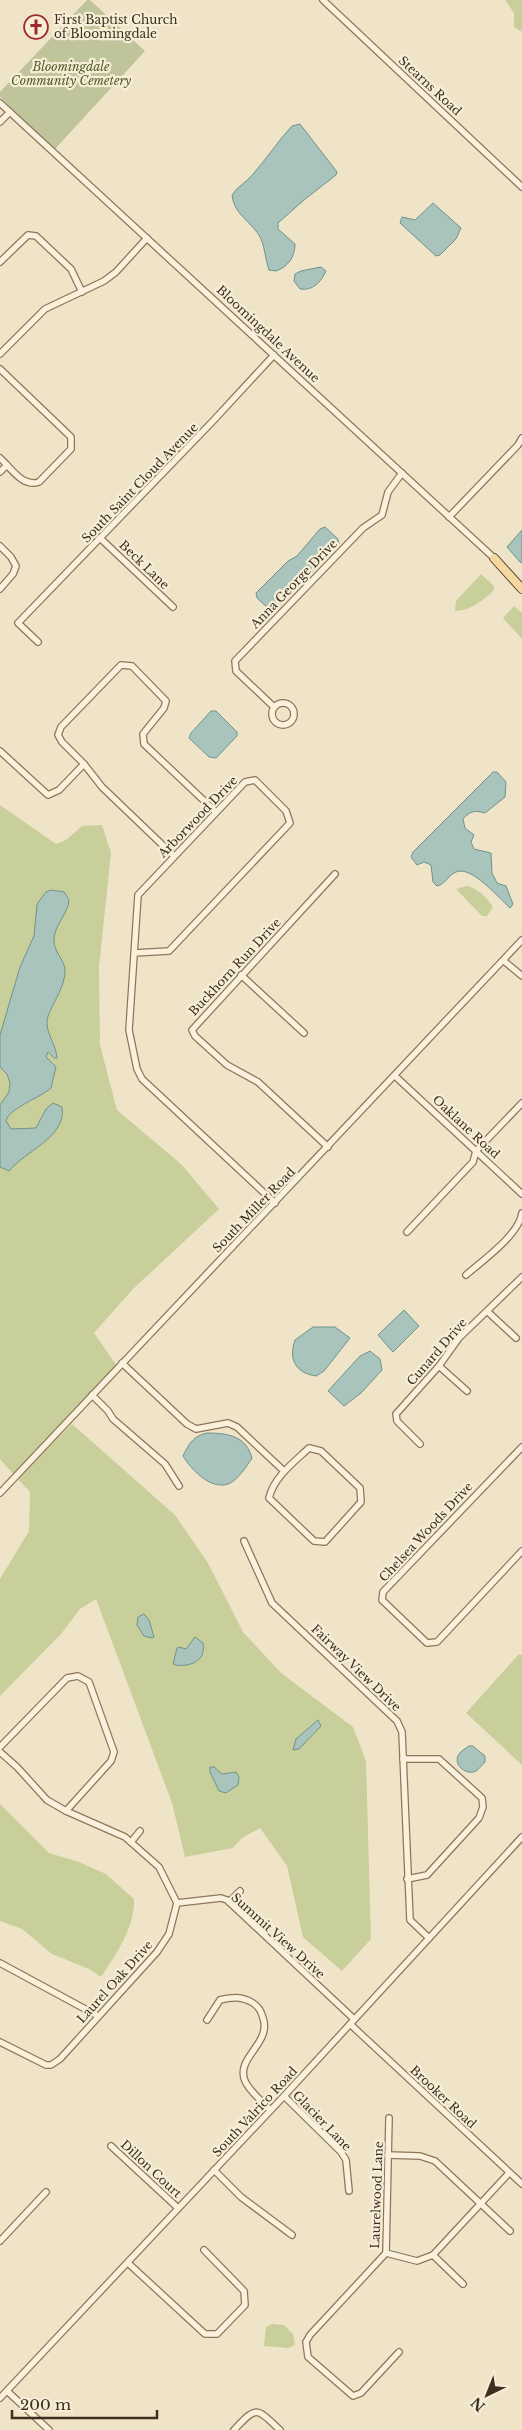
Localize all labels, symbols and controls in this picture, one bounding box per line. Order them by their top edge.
place label: First Baptist Church of Bloomingdale [54,12,178,41]
church icon: First Baptist Church of Bloomingdale [23,14,49,40]
street label: Stearns Road [396,53,465,119]
park label: Bloomingdale Community Cemetery [11,59,132,88]
street label: Bloomingdale Avenue [214,282,323,385]
street label: South Saint Cloud Avenue [78,420,201,546]
street label: Anna George Drive [246,536,340,632]
street label: Beck Lane [116,537,173,592]
street label: Arborwood Drive [154,773,241,861]
street label: Buckhorn Run Drive [185,915,284,1019]
street label: Oaklane Road [430,1092,503,1162]
street label: South Miller Road [209,1164,298,1255]
street label: Cunard Drive [403,1315,470,1388]
street label: Chelsea Woods Drive [376,1479,476,1585]
street label: Fairway View Drive [308,1621,404,1714]
street label: Summit View Drive [228,1890,328,1982]
street label: Laurel Oak Drive [74,1937,156,2026]
street label: Brooker Road [407,2062,480,2131]
street label: South Valrico Road [209,2064,300,2160]
street label: Glacier Lane [290,2087,355,2154]
street label: Dillon Court [118,2137,185,2201]
street label: Laurelwood Lane [367,2141,386,2249]
north arrow [462,2370,512,2420]
scale bar [12,2388,158,2420]
text: N [467,2393,489,2416]
text: 200 m [20,2395,71,2414]

